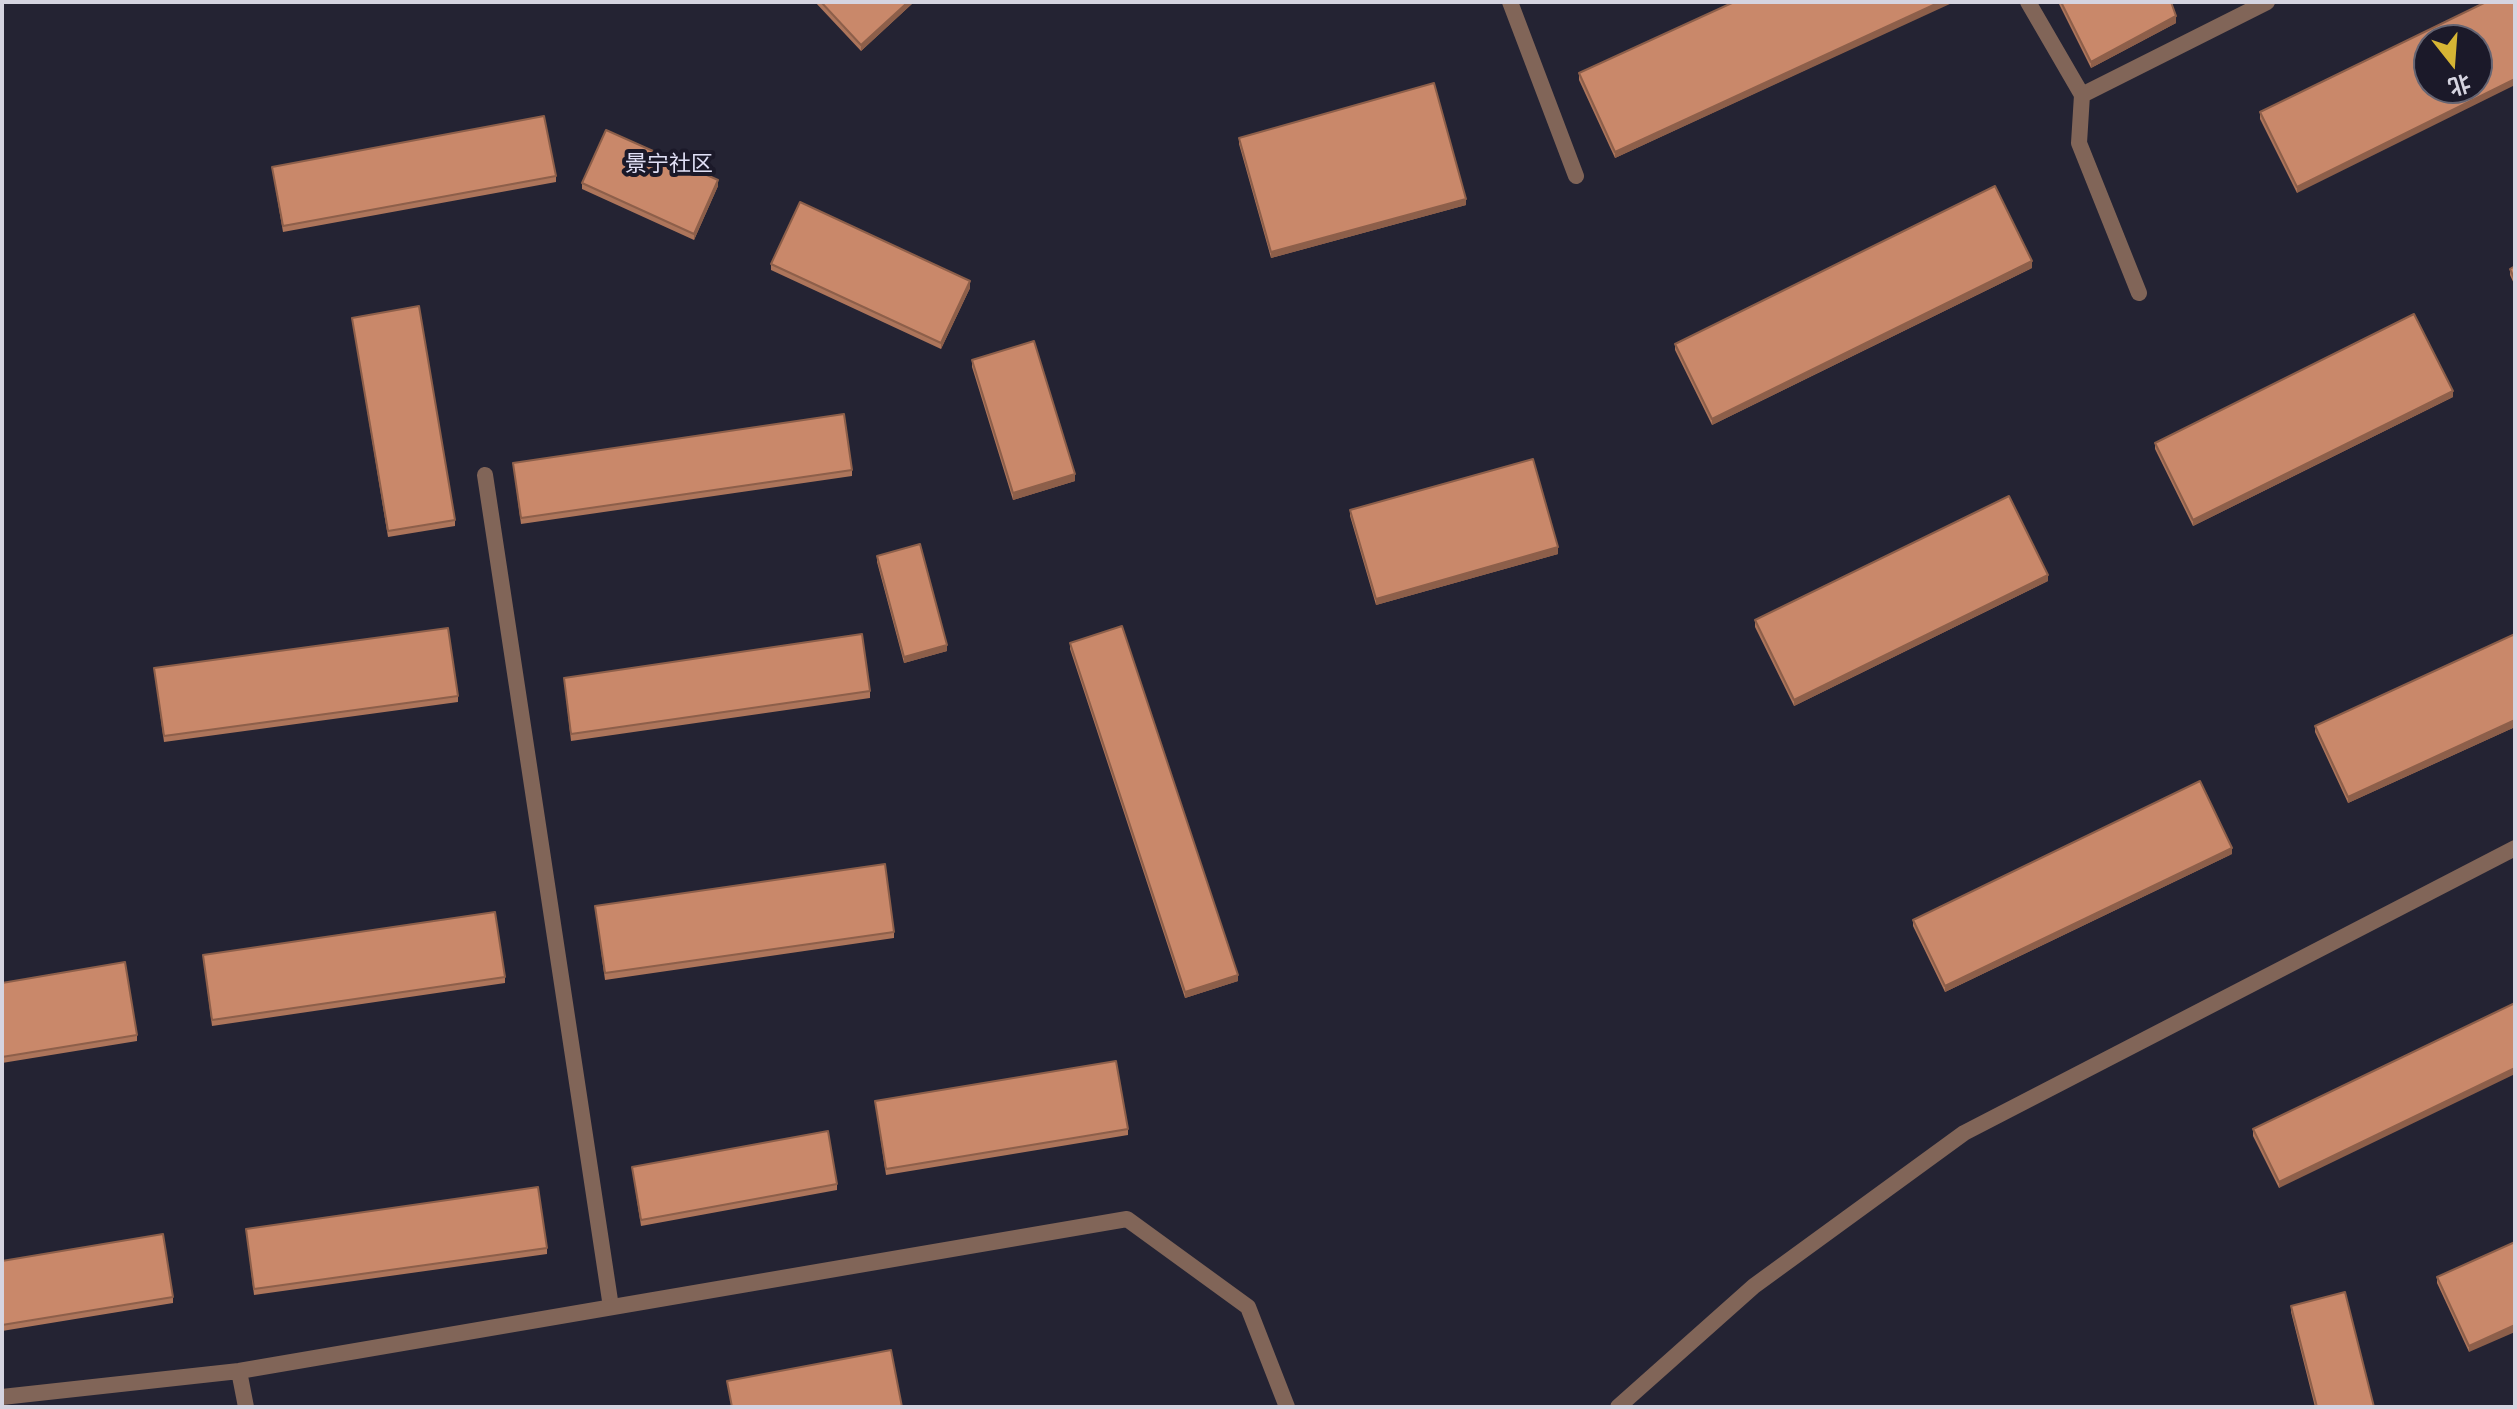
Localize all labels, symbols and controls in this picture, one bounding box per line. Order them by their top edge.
north arrow [2413,24,2493,104]
text: 北 [2445,69,2474,102]
district label: 景宁社区 [625,151,713,177]

